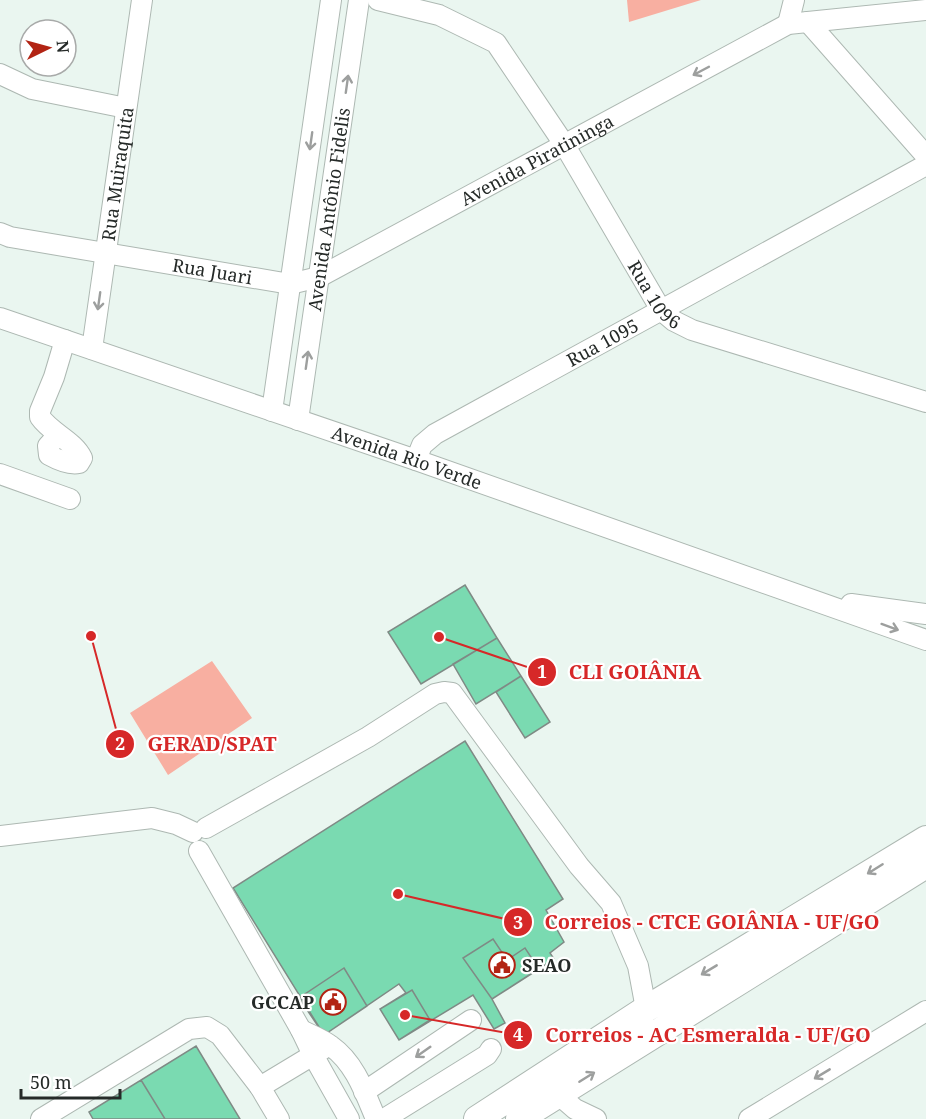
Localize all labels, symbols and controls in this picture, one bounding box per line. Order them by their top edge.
north arrow [18,18,78,78]
text: N [51,39,74,54]
one-way arrow [693,66,711,77]
one-way arrow [342,74,353,94]
street label: Rua Muiraquita [96,105,139,242]
street label: Avenida Antônio Fidelis [302,106,355,312]
street label: Avenida Piratininga [456,108,618,211]
one-way arrow [305,131,316,150]
street label: Rua Juari [171,252,254,289]
street label: Rua 1096 [623,256,685,334]
one-way arrow [93,291,104,311]
street label: Rua 1095 [562,313,642,372]
one-way arrow [301,350,312,370]
street label: Avenida Rio Verde [329,420,485,494]
one-way arrow [880,622,899,633]
callout: CLI GOIÂNIA [527,653,714,691]
text: CLI GOIÂNIA [569,658,702,685]
text: 1 [537,659,547,683]
callout: GERAD/SPAT [105,725,288,763]
text: GERAD/SPAT [147,730,277,757]
text: 2 [115,731,125,755]
one-way arrow [867,862,884,875]
callout: Correios - CTCE GOIÂNIA - UF/GO [503,903,892,941]
text: Correios - CTCE GOIÂNIA - UF/GO [544,908,880,935]
text: 3 [513,910,523,934]
public building icon: SEAO [487,950,517,980]
place label: SEAO [522,953,572,977]
one-way arrow [701,965,718,977]
public building icon: GCCAP [318,987,348,1017]
place label: GCCAP [251,990,315,1014]
callout: Correios - AC Esmeralda - UF/GO [503,1016,883,1054]
text: Correios - AC Esmeralda - UF/GO [545,1021,871,1048]
text: 4 [513,1022,523,1046]
one-way arrow [415,1046,431,1058]
scale bar [21,1062,120,1100]
one-way arrow [814,1069,831,1081]
text: 50 m [30,1070,72,1094]
one-way arrow [578,1071,595,1083]

